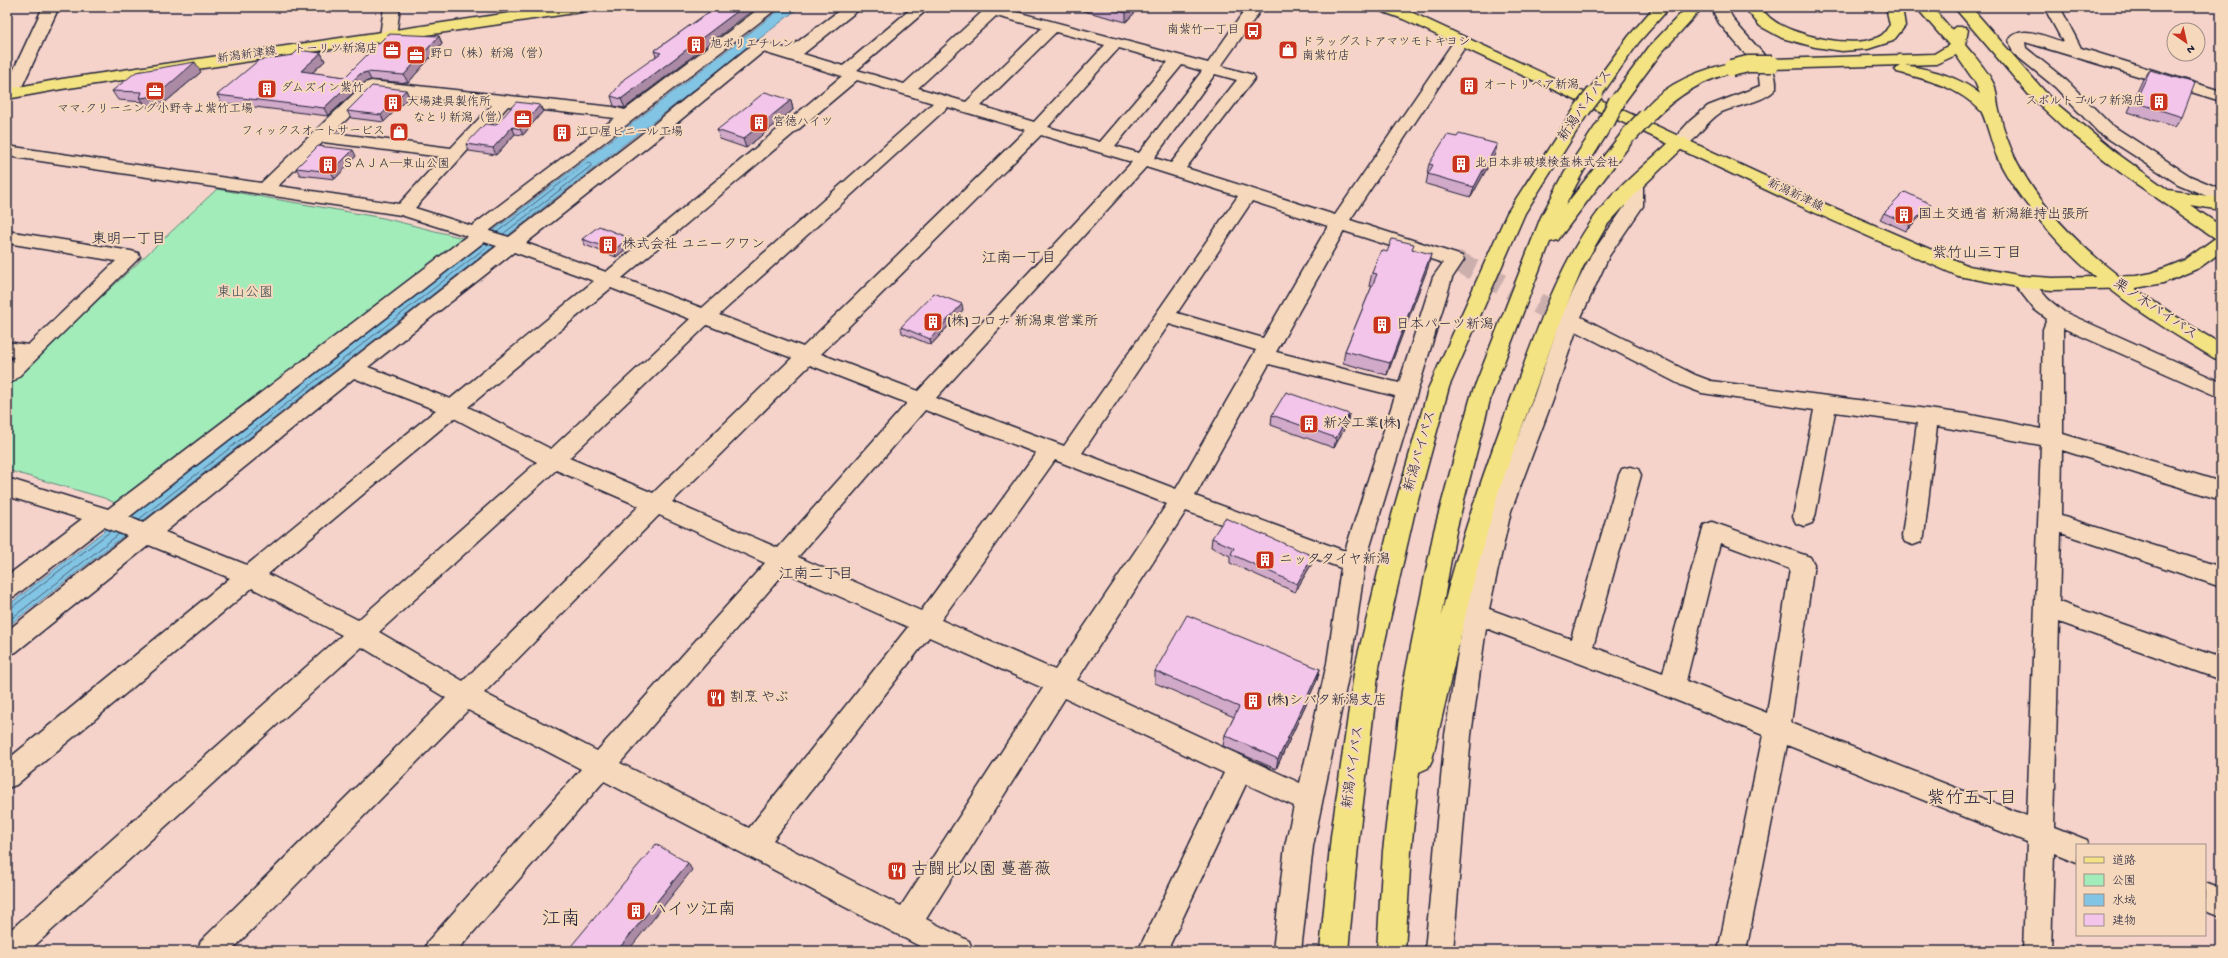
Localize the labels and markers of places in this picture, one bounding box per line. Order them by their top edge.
bus stop icon: 南紫竹一丁目 [1242,20,1264,42]
place label: 南紫竹一丁目 [1167,23,1239,38]
building icon: 旭ポリエチレン [685,34,707,56]
place label: ドラッグストアマツモトキヨシ 南紫竹店 [1302,35,1470,64]
place label: 旭ポリエチレン [710,37,794,52]
office icon: トーリツ新潟店 [381,39,403,61]
shop icon: ドラッグストアマツモトキヨシ 南紫竹店 [1277,39,1299,61]
place label: トーリツ新潟店 [294,42,378,57]
office icon: 野口（株）新潟（営） [405,44,427,66]
place label: 野口（株）新潟（営） [430,47,550,62]
building icon: オートリペア新潟 [1458,75,1480,97]
building icon: ダムズイン紫竹 [256,78,278,100]
place label: オートリペア新潟 [1483,78,1579,93]
office icon: ママ.クリーニング小野寺よ紫竹工場 [144,80,166,102]
place label: ダムズイン紫竹 [281,81,364,96]
building icon: スポルトゴルフ新潟店 [2148,91,2170,113]
building icon: 大場建具製作所 [382,92,404,114]
place label: スポルトゴルフ新潟店 [2025,94,2145,109]
place label: 大場建具製作所 [407,95,491,110]
place label: ママ.クリーニング小野寺よ紫竹工場 [57,102,253,117]
office icon: なとり新潟（営） [512,108,534,130]
place label: なとり新潟（営） [413,111,509,126]
building icon: 宮徳ハイツ [748,112,770,134]
place label: 宮徳ハイツ [773,115,833,130]
shop icon: フィックスオートサービス [388,121,410,143]
building icon: 江口屋ビニール工場 [551,122,573,144]
place label: フィックスオートサービス [241,125,385,139]
place label: 江口屋ビニール工場 [576,125,683,140]
building icon: 北日本非破壊検査株式会社 [1450,153,1472,175]
building icon: ＳＡＪＡ―東山公園 [317,154,339,176]
place label: 北日本非破壊検査株式会社 [1475,156,1619,171]
place label: ＳＡＪＡ―東山公園 [342,157,450,172]
building icon: 国土交通省 新潟維持出張所 [1893,204,1915,226]
place label: 国土交通省 新潟維持出張所 [1918,207,2089,224]
building icon: 株式会社 ユニークワン [597,234,619,256]
place label: 株式会社 ユニークワン [622,237,765,254]
building icon: (株)コロナ 新潟東営業所 [922,311,944,333]
place label: (株)コロナ 新潟東営業所 [947,314,1098,331]
building icon: 日本パーツ新潟 [1371,314,1393,336]
place label: 日本パーツ新潟 [1396,317,1494,334]
building icon: 新冷工業(株) [1298,413,1320,435]
place label: 新冷工業(株) [1323,416,1401,433]
building icon: ニッタタイヤ新潟 [1254,549,1276,571]
place label: ニッタタイヤ新潟 [1279,552,1390,569]
restaurant icon: 割烹 やぶ [705,687,727,709]
place label: 割烹 やぶ [730,690,789,707]
building icon: (株)シバタ新潟支店 [1242,690,1264,712]
place label: (株)シバタ新潟支店 [1267,693,1387,710]
restaurant icon: 古闘比以園 蔓薔薇 [886,860,908,882]
place label: 古闘比以園 蔓薔薇 [911,860,1051,881]
building icon: ハイツ江南 [625,900,647,922]
place label: ハイツ江南 [650,900,735,921]

